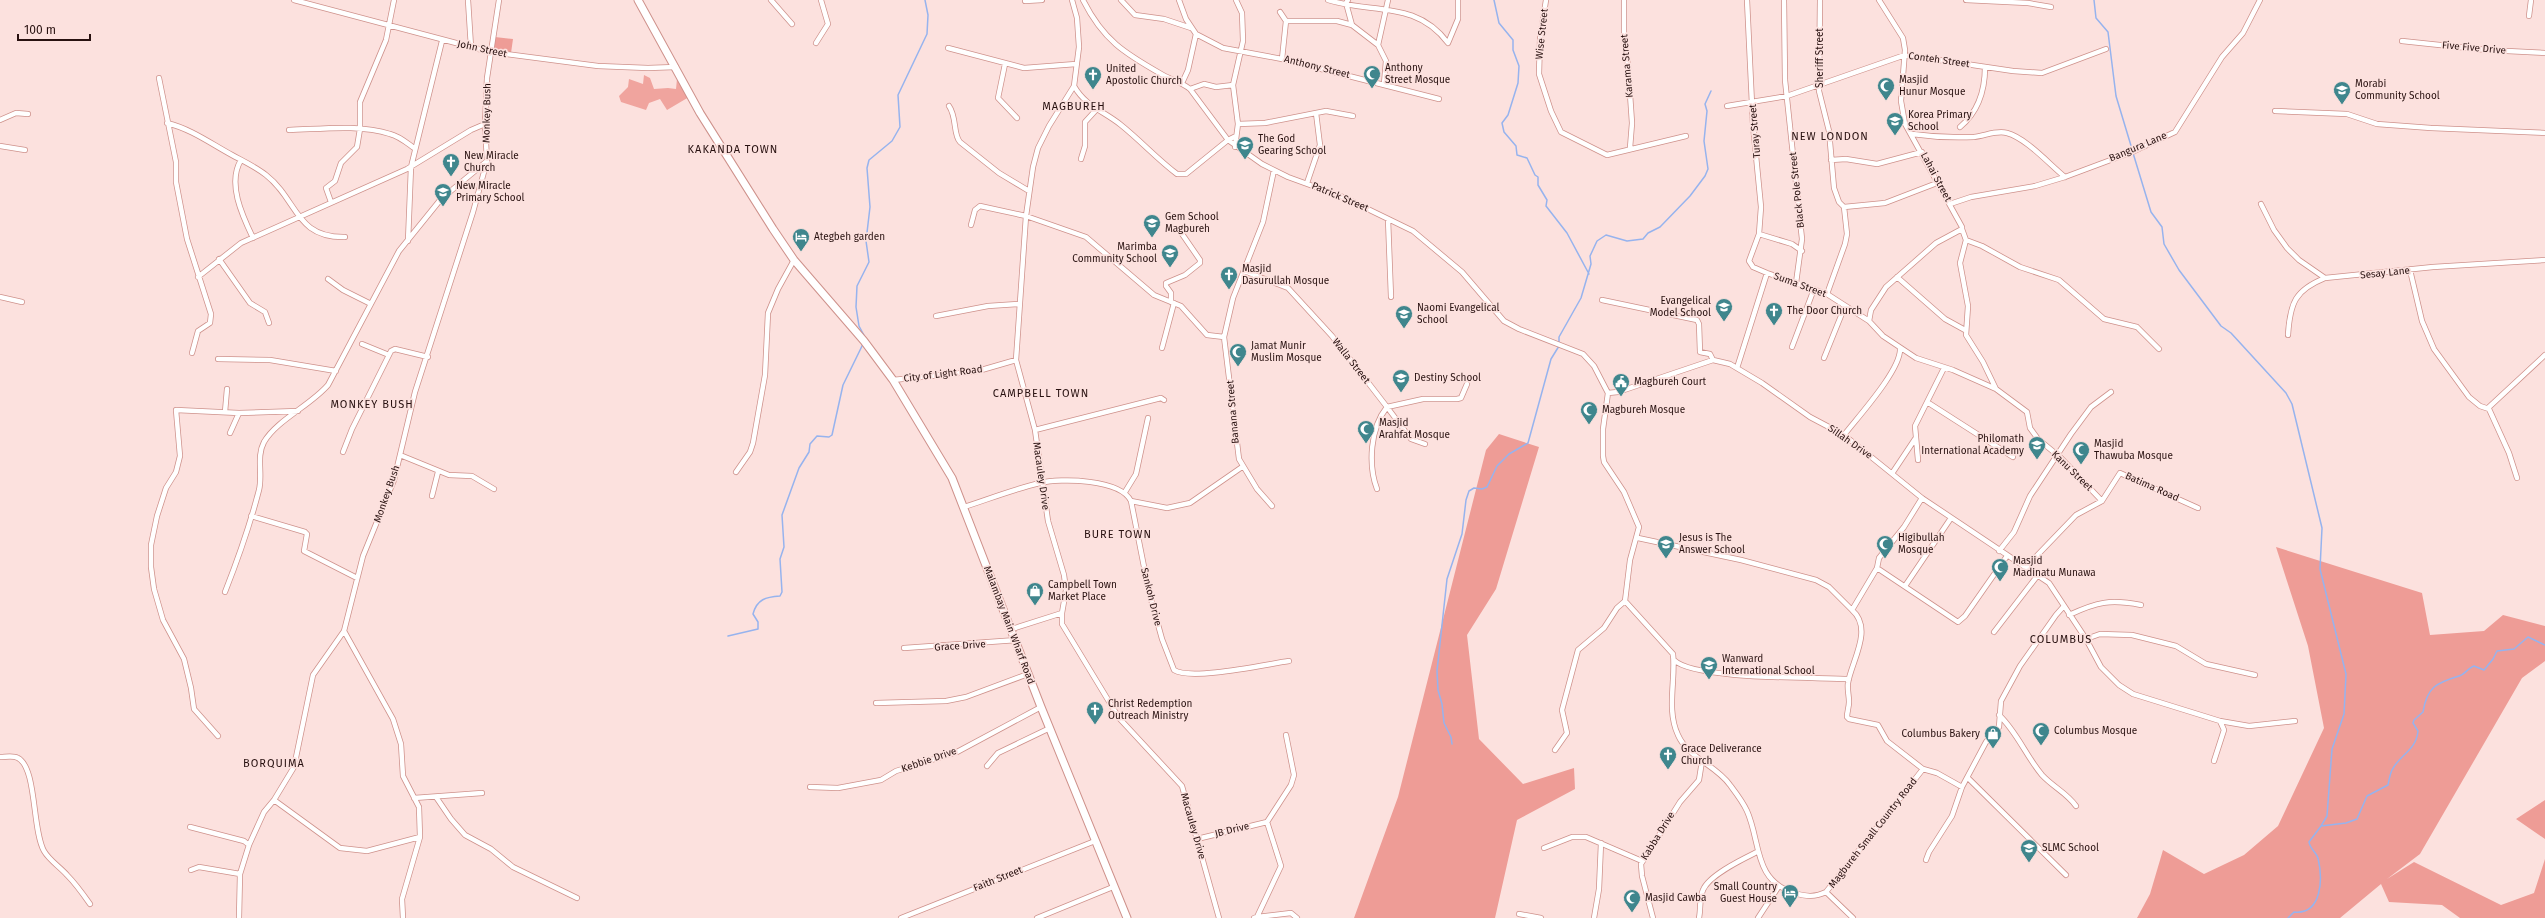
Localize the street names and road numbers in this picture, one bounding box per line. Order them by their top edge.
street label: Wise Street [1533,8,1551,60]
street label: Sheriff Street [1814,28,1826,88]
street label: Karama Street [1618,33,1636,98]
street label: John Street [456,38,508,60]
street label: Five Five Drive [2442,39,2506,57]
street label: Conteh Street [1908,50,1971,70]
street label: Anthony Street [1283,53,1352,81]
street label: Monkey Bush [480,83,494,143]
street label: Turay Street [1747,103,1763,158]
street label: Bangura Lane [2107,129,2169,165]
street label: Lahai Street [1918,150,1954,204]
street label: Black Pole Street [1787,151,1807,229]
street label: Patrick Street [1310,180,1371,215]
street label: Sesay Lane [2360,264,2410,282]
street label: Suma Street [1772,270,1828,300]
street label: Walla Street [1330,336,1373,386]
street label: City of Light Road [903,363,983,385]
street label: Banana Street [1224,379,1242,444]
street label: Sillah Drive [1825,422,1875,462]
street label: Macauley Drive [1030,441,1052,511]
street label: Kanu Street [2049,448,2095,494]
street label: Monkey Bush [372,464,402,524]
street label: Batima Road [2123,470,2181,504]
street label: Malambay Main Wharf Road [981,564,1037,686]
street label: Sankoh Drive [1138,567,1164,627]
street label: Grace Drive [934,638,986,654]
street label: Kebbie Drive [900,745,958,775]
street label: Magbureh Small Country Road [1826,776,1920,890]
street label: Macauley Drive [1178,791,1208,861]
street label: Kabba Drive [1638,810,1678,862]
street label: JB Drive [1213,820,1251,840]
street label: Faith Street [972,864,1025,894]

